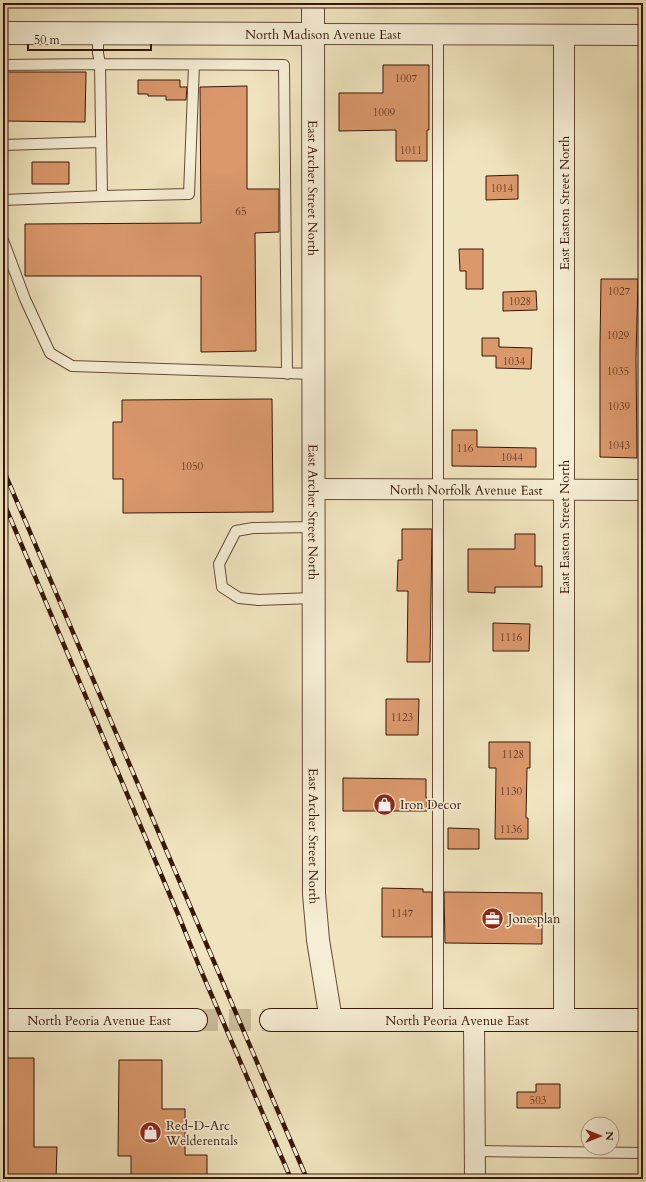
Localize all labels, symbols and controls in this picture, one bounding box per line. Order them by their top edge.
scale bar [28,26,151,52]
street label: North Madison Avenue East [245,26,401,44]
text: 50 m [34,32,61,48]
house number: 1007 [395,71,418,86]
house number: 1009 [373,105,396,120]
street label: East Archer Street North [303,120,321,256]
street label: East Easton Street North [556,136,574,270]
house number: 1011 [400,143,422,158]
house number: 1014 [491,181,514,196]
house number: 65 [235,204,247,219]
house number: 1027 [608,284,631,299]
house number: 1028 [509,294,531,309]
house number: 1029 [607,328,630,343]
house number: 1034 [503,354,526,369]
house number: 1035 [607,364,629,379]
house number: 1039 [608,399,631,414]
house number: 1043 [608,438,631,453]
house number: 116 [457,441,474,456]
street label: East Archer Street North [303,444,322,580]
house number: 1044 [501,450,524,465]
house number: 1050 [181,459,204,474]
street label: East Easton Street North [556,460,574,594]
street label: North Norfolk Avenue East [389,481,543,500]
house number: 1116 [500,630,523,645]
house number: 1123 [391,710,414,725]
house number: 1128 [502,747,524,762]
street label: East Archer Street North [304,768,323,905]
house number: 1130 [500,784,523,799]
shop icon: Iron Decor [372,791,398,817]
place label: Iron Decor [400,796,462,814]
house number: 1136 [500,822,523,837]
office icon: Jonesplan [480,905,506,931]
house number: 1147 [391,906,414,921]
place label: Jonesplan [506,910,561,928]
street label: North Peoria Avenue East [27,1012,171,1030]
street label: North Peoria Avenue East [385,1012,529,1030]
house number: 503 [530,1093,547,1108]
north arrow [580,1116,620,1156]
place label: Red-D-Arc Welderentals [165,1117,238,1150]
shop icon: Red-D-Arc Welderentals [138,1119,164,1145]
text: N [602,1131,617,1141]

